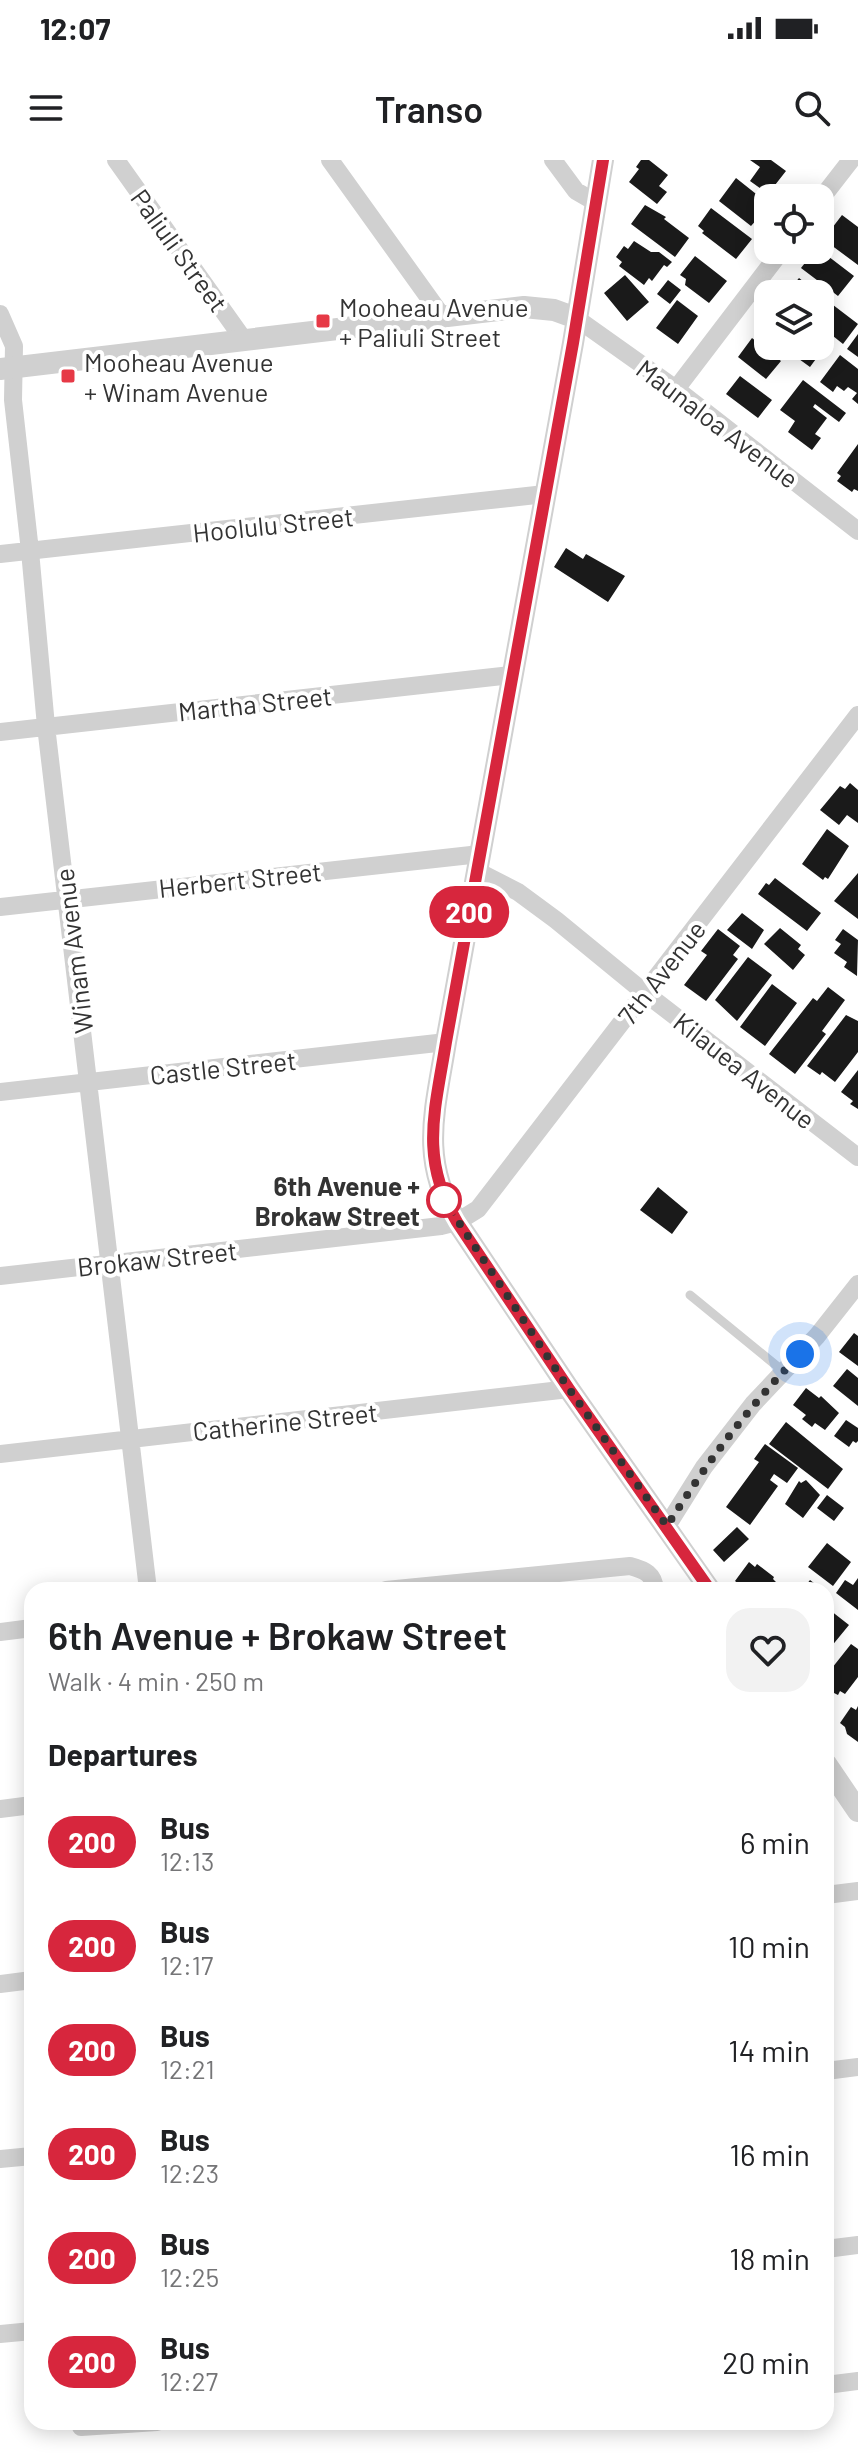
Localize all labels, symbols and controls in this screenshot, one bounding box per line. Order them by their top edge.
text: 12:07 [40,10,110,46]
icon: menu [24,86,68,130]
icon: search [790,86,834,130]
text: Transo [375,87,483,130]
street label: Paliuli Street [125,183,235,317]
map controls [754,184,834,360]
button: locate [754,184,834,264]
button: layers [754,280,834,360]
place label: Mooheau Avenue + Paliuli Street [339,291,529,352]
marker: Mooheau Avenue + Paliuli Street [314,312,332,330]
place label: Mooheau Avenue + Winam Avenue [84,346,274,407]
street label: Maunaloa Avenue [631,352,805,494]
marker: Mooheau Avenue + Winam Avenue [59,367,77,385]
street label: Hoolulu Street [191,500,355,548]
street label: Martha Street [176,680,334,726]
street label: Herbert Street [157,855,323,903]
street label: Winam Avenue [47,867,99,1035]
line badge: 200 [423,886,515,938]
text: 200 [445,895,493,929]
street label: 7th Avenue [611,914,711,1030]
street label: Kilauea Avenue [668,1005,822,1135]
street label: Castle Street [148,1044,298,1090]
place label: 6th Avenue + Brokaw Street [255,1170,420,1231]
marker: 6th Avenue + Brokaw Street [427,1183,461,1217]
street label: Brokaw Street [75,1234,239,1282]
your location [780,1334,820,1374]
street label: Catherine Street [191,1396,379,1446]
button: heart [726,1608,810,1692]
text: 6th Avenue + Brokaw Street [48,1612,507,1658]
text: Walk · 4 min · 250 m [48,1665,264,1696]
text: Departures [48,1736,198,1772]
text: Bus [160,1809,210,1845]
text: 6 min [740,1824,810,1860]
text: 200 [68,1825,116,1859]
text: 12:13 [160,1845,214,1876]
text: Bus [160,1913,210,1949]
text: 10 min [728,1928,810,1964]
text: 200 [68,1929,116,1963]
text: 12:17 [160,1949,213,1980]
text: Bus [160,2017,210,2053]
text: 14 min [728,2032,810,2068]
text: 200 [68,2033,116,2067]
text: 12:21 [160,2053,215,2084]
text: Bus [160,2121,210,2157]
text: 16 min [729,2136,810,2172]
text: 200 [68,2137,116,2171]
text: 12:23 [160,2157,219,2188]
text: Bus [160,2225,210,2261]
text: 18 min [729,2240,810,2276]
text: 200 [68,2241,116,2275]
text: 12:25 [160,2261,219,2292]
text: Bus [160,2329,210,2365]
text: 20 min [722,2344,810,2380]
text: 200 [68,2345,116,2379]
text: 12:27 [160,2365,218,2396]

